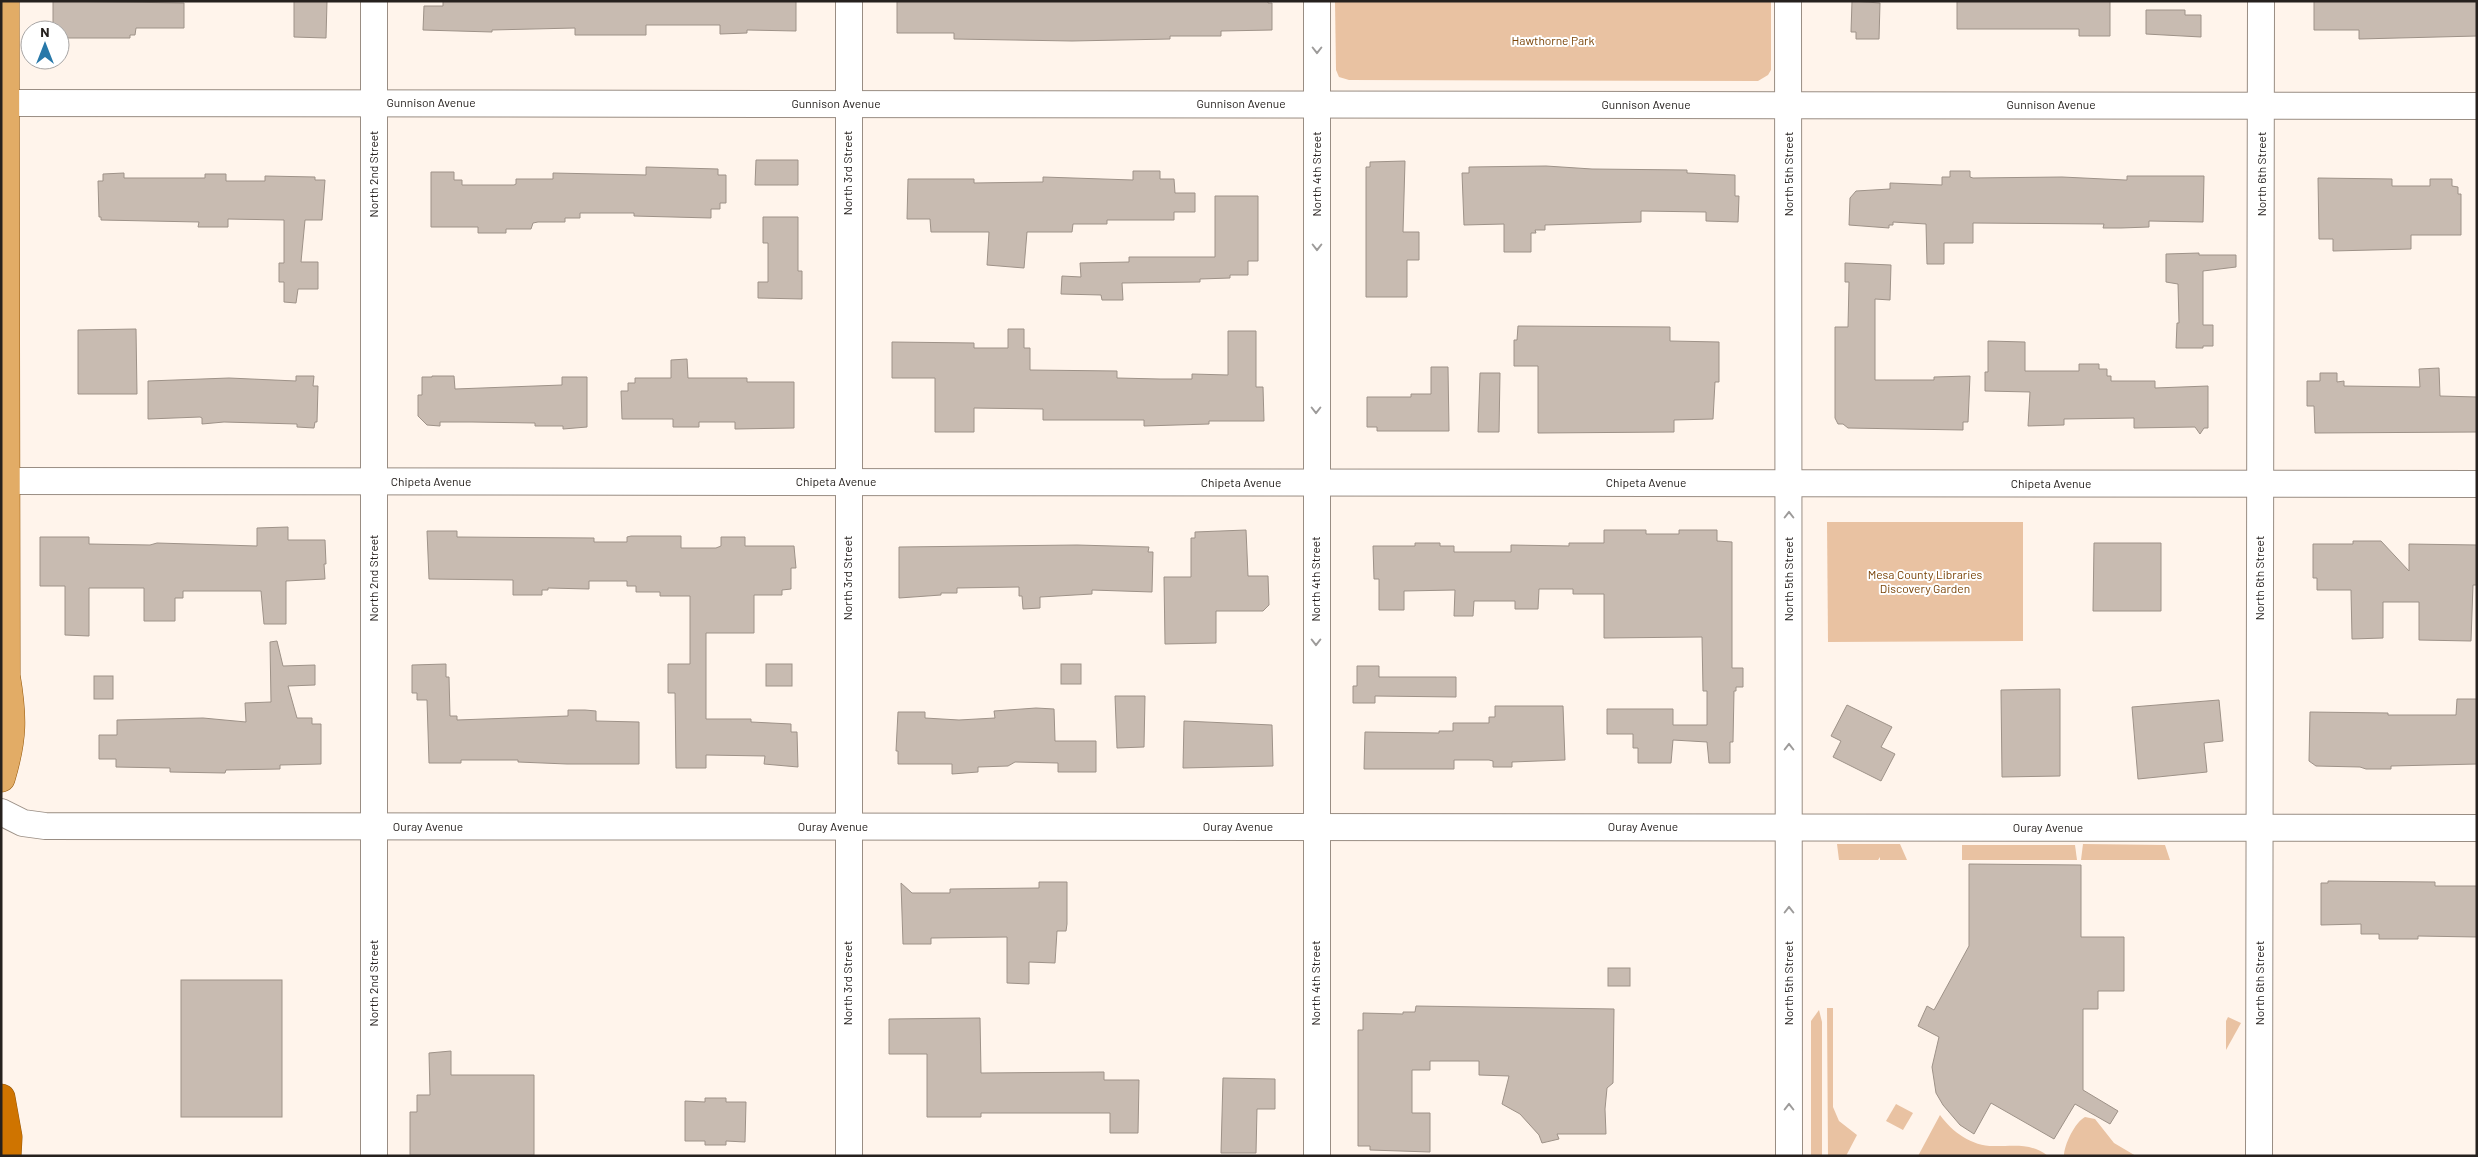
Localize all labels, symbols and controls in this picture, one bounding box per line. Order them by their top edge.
north arrow [20,20,70,70]
text: N [40,23,50,40]
park label: Hawthorne Park [1512,33,1594,47]
one-way arrow [1312,46,1322,54]
street label: Gunnison Avenue [386,95,476,109]
street label: Gunnison Avenue [791,96,881,110]
street label: Gunnison Avenue [1196,96,1286,110]
street label: Gunnison Avenue [1601,97,1691,111]
street label: Gunnison Avenue [2006,97,2096,111]
street label: North 2nd Street [366,131,380,217]
street label: North 3rd Street [840,131,854,215]
street label: North 4th Street [1309,131,1323,217]
street label: North 5th Street [1781,132,1795,216]
street label: North 6th Street [2254,132,2268,216]
one-way arrow [1312,244,1322,252]
one-way arrow [1311,406,1321,414]
street label: Chipeta Avenue [391,474,471,488]
street label: Chipeta Avenue [796,474,876,488]
street label: Chipeta Avenue [1201,475,1281,489]
street label: Chipeta Avenue [1606,475,1686,489]
street label: Chipeta Avenue [2011,476,2091,490]
one-way arrow [1784,510,1794,518]
street label: North 2nd Street [366,535,380,621]
street label: North 3rd Street [840,536,854,620]
street label: North 4th Street [1308,536,1322,622]
street label: North 6th Street [2252,536,2266,620]
street label: North 5th Street [1781,537,1795,621]
park label: Mesa County Libraries Discovery Garden [1868,567,1983,595]
one-way arrow [1311,639,1321,647]
one-way arrow [1784,743,1794,750]
street label: Ouray Avenue [393,819,463,833]
street label: Ouray Avenue [798,819,868,833]
street label: Ouray Avenue [1203,819,1273,833]
street label: Ouray Avenue [1608,819,1678,833]
street label: Ouray Avenue [2013,820,2083,834]
one-way arrow [1784,905,1794,913]
street label: North 2nd Street [366,940,380,1026]
street label: North 4th Street [1308,940,1322,1026]
street label: North 3rd Street [840,941,854,1025]
street label: North 5th Street [1781,941,1795,1025]
street label: North 6th Street [2252,941,2266,1025]
one-way arrow [1784,1103,1794,1110]

